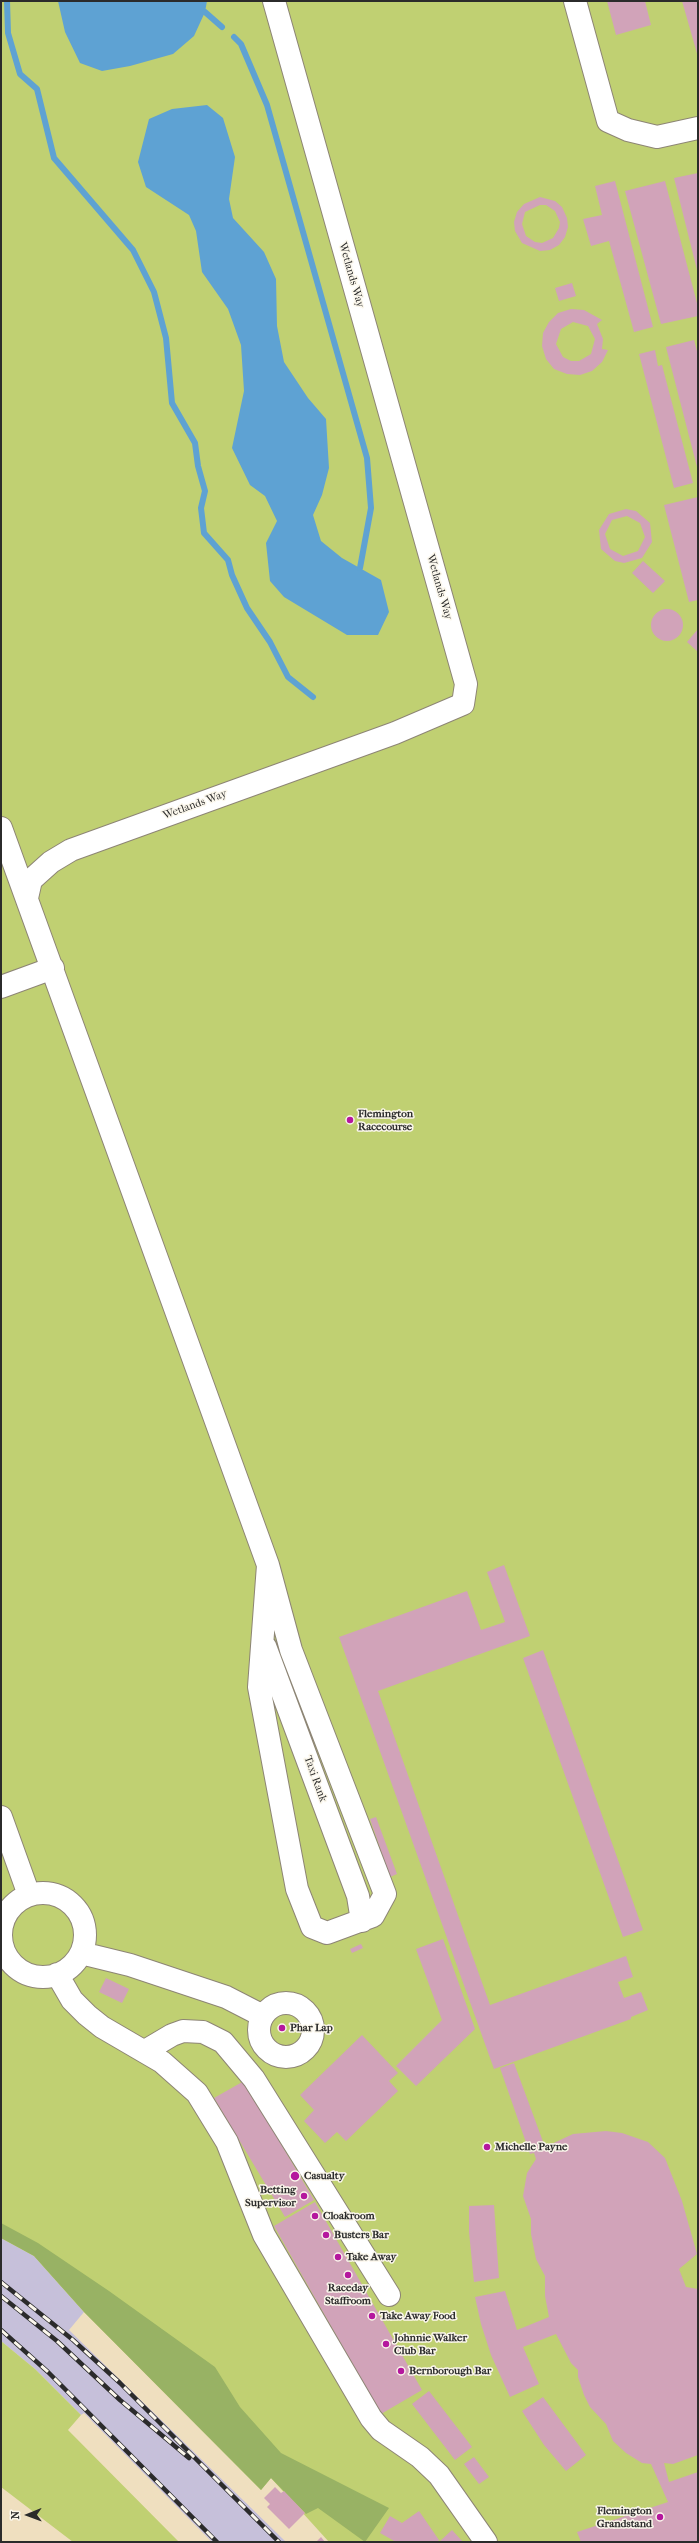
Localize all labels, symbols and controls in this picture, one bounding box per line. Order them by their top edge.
street label: Wetlands Way [335,241,367,309]
street label: Wetlands Way [423,553,455,621]
street label: Wetlands Way [161,787,229,823]
place label: Flemington Racecourse [358,1107,413,1133]
marker: Flemington Racecourse [345,1115,355,1125]
street label: Taxi Rank [301,1754,329,1804]
place label: Phar Lap [290,2021,333,2035]
marker: Phar Lap [277,2023,287,2033]
place label: Michelle Payne [495,2140,567,2154]
marker: Michelle Payne [482,2142,492,2152]
place label: Casualty [304,2169,345,2183]
marker: Casualty [289,2170,301,2182]
place label: Betting Supervisor [245,2183,296,2209]
marker: Betting Supervisor [299,2191,309,2201]
place label: Cloakroom [323,2209,375,2223]
marker: Cloakroom [310,2211,320,2221]
place label: Busters Bar [334,2228,389,2242]
marker: Busters Bar [321,2230,331,2240]
place label: Take Away [346,2250,396,2264]
marker: Take Away [333,2252,343,2262]
marker: Raceday Staffroom [343,2270,353,2280]
place label: Raceday Staffroom [325,2281,371,2307]
place label: Take Away Food [380,2309,456,2323]
marker: Take Away Food [367,2311,377,2321]
place label: Johnnie Walker Club Bar [394,2331,467,2357]
marker: Johnnie Walker Club Bar [381,2339,391,2349]
place label: Bernborough Bar [409,2364,492,2378]
marker: Bernborough Bar [396,2366,406,2376]
north arrow [8,2495,48,2535]
place label: Flemington Grandstand [597,2504,652,2530]
text: N [9,2511,22,2520]
marker: Flemington Grandstand [655,2512,665,2522]

